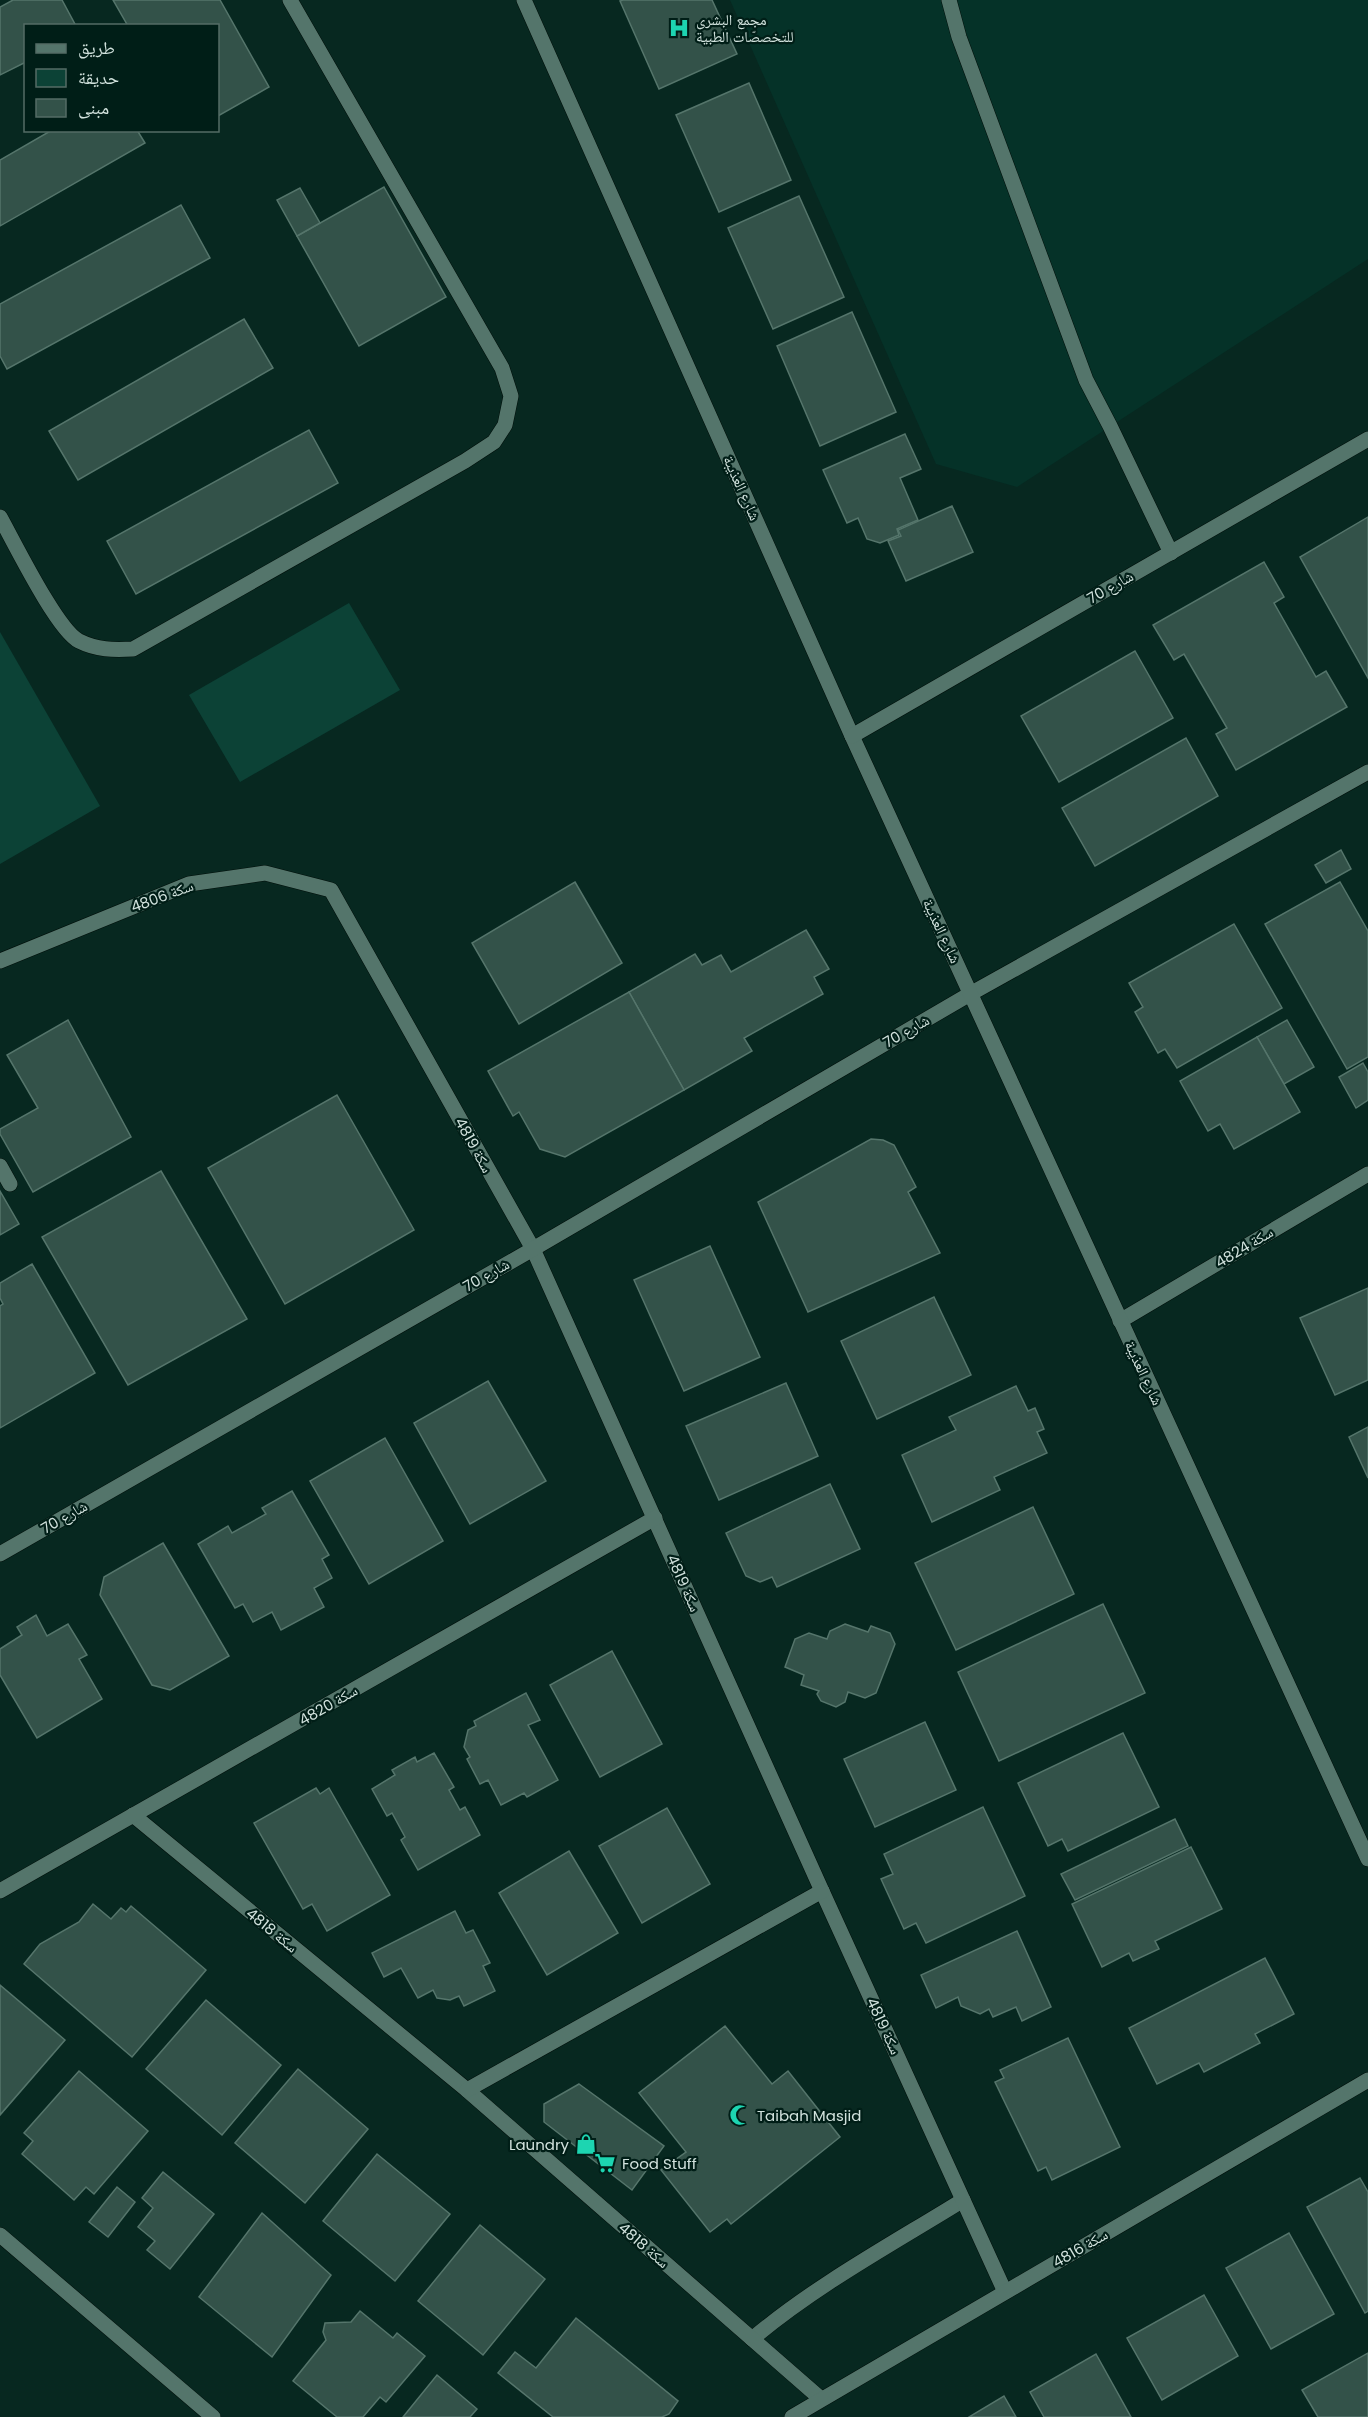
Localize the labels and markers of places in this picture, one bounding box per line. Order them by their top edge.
place label: مجمع البشرى للتخصصّات الطبية [696,9,794,47]
hospital icon: مجمع البشرى للتخصصّات الطبية [667,16,691,40]
mosque icon: Taibah Masjid [728,2103,752,2127]
place label: Taibah Masjid [757,2105,861,2126]
shop icon: Laundry [574,2132,598,2156]
place label: Laundry [509,2134,570,2155]
supermarket icon: Food Stuff [593,2151,617,2175]
place label: Food Stuff [622,2153,697,2174]

